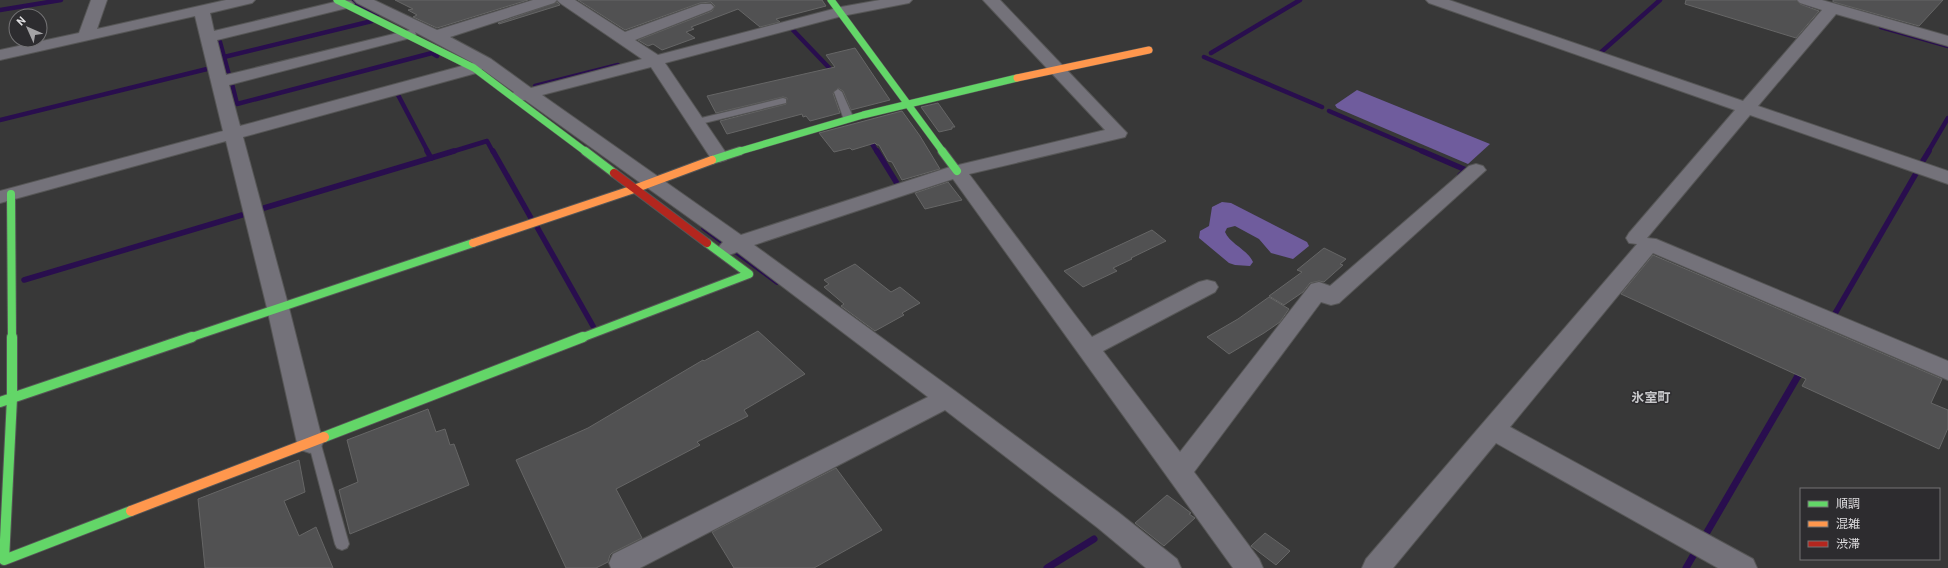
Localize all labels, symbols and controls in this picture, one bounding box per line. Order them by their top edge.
north arrow [8,8,48,48]
text: N [13,13,28,28]
district label: 氷室町 [1631,389,1671,405]
legend [1800,488,1940,560]
text: 順調 [1836,496,1860,510]
text: 混雑 [1836,516,1860,530]
text: 渋滞 [1836,536,1860,550]

